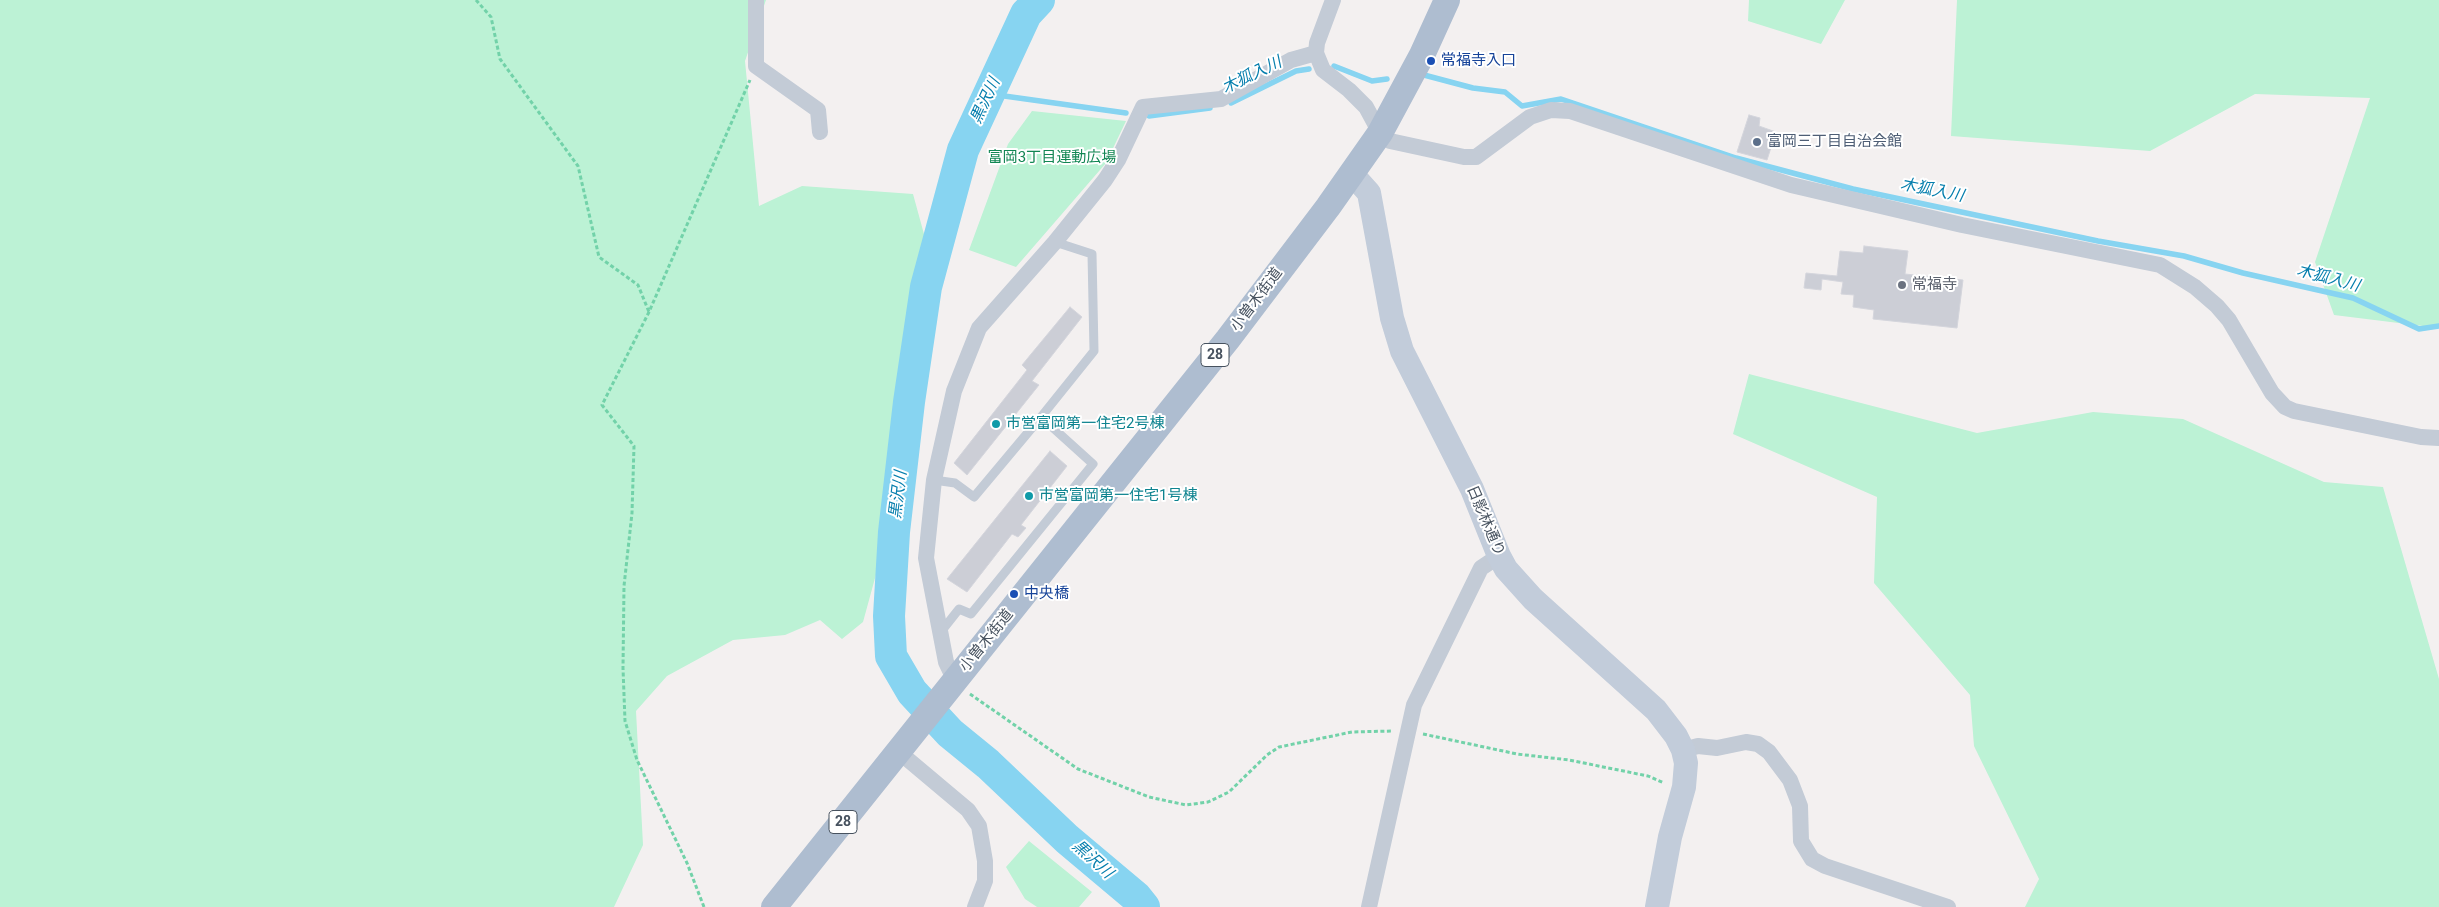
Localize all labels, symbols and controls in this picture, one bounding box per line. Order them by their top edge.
place label: 常福寺入口 [1441,52,1516,70]
water label: 木狐入川 [1219,53,1285,99]
marker: 常福寺入口 [1425,55,1437,67]
water label: 黒沢川 [967,75,1005,127]
place label: 富岡三丁目自治会館 [1767,133,1902,151]
marker: 富岡三丁目自治会館 [1751,136,1763,148]
park label: 富岡3丁目運動広場 [988,149,1116,167]
water label: 木狐入川 [1899,175,1965,207]
water label: 木狐入川 [2295,261,2361,297]
street label: 小曽木街道 [1227,265,1287,335]
place label: 常福寺 [1912,276,1957,294]
marker: 常福寺 [1896,279,1908,291]
road number: 28 [1201,344,1229,366]
place label: 市営富岡第一住宅2号棟 [1006,415,1164,433]
marker: 市営富岡第一住宅2号棟 [990,418,1002,430]
water label: 黒沢川 [887,470,911,520]
street label: 日影林通り [1462,483,1508,559]
place label: 市営富岡第一住宅1号棟 [1039,487,1197,505]
marker: 市営富岡第一住宅1号棟 [1023,490,1035,502]
place label: 中央橋 [1024,585,1069,603]
marker: 中央橋 [1008,588,1020,600]
street label: 小曽木街道 [956,606,1018,676]
road number: 28 [829,810,857,834]
water label: 黒沢川 [1068,837,1116,883]

